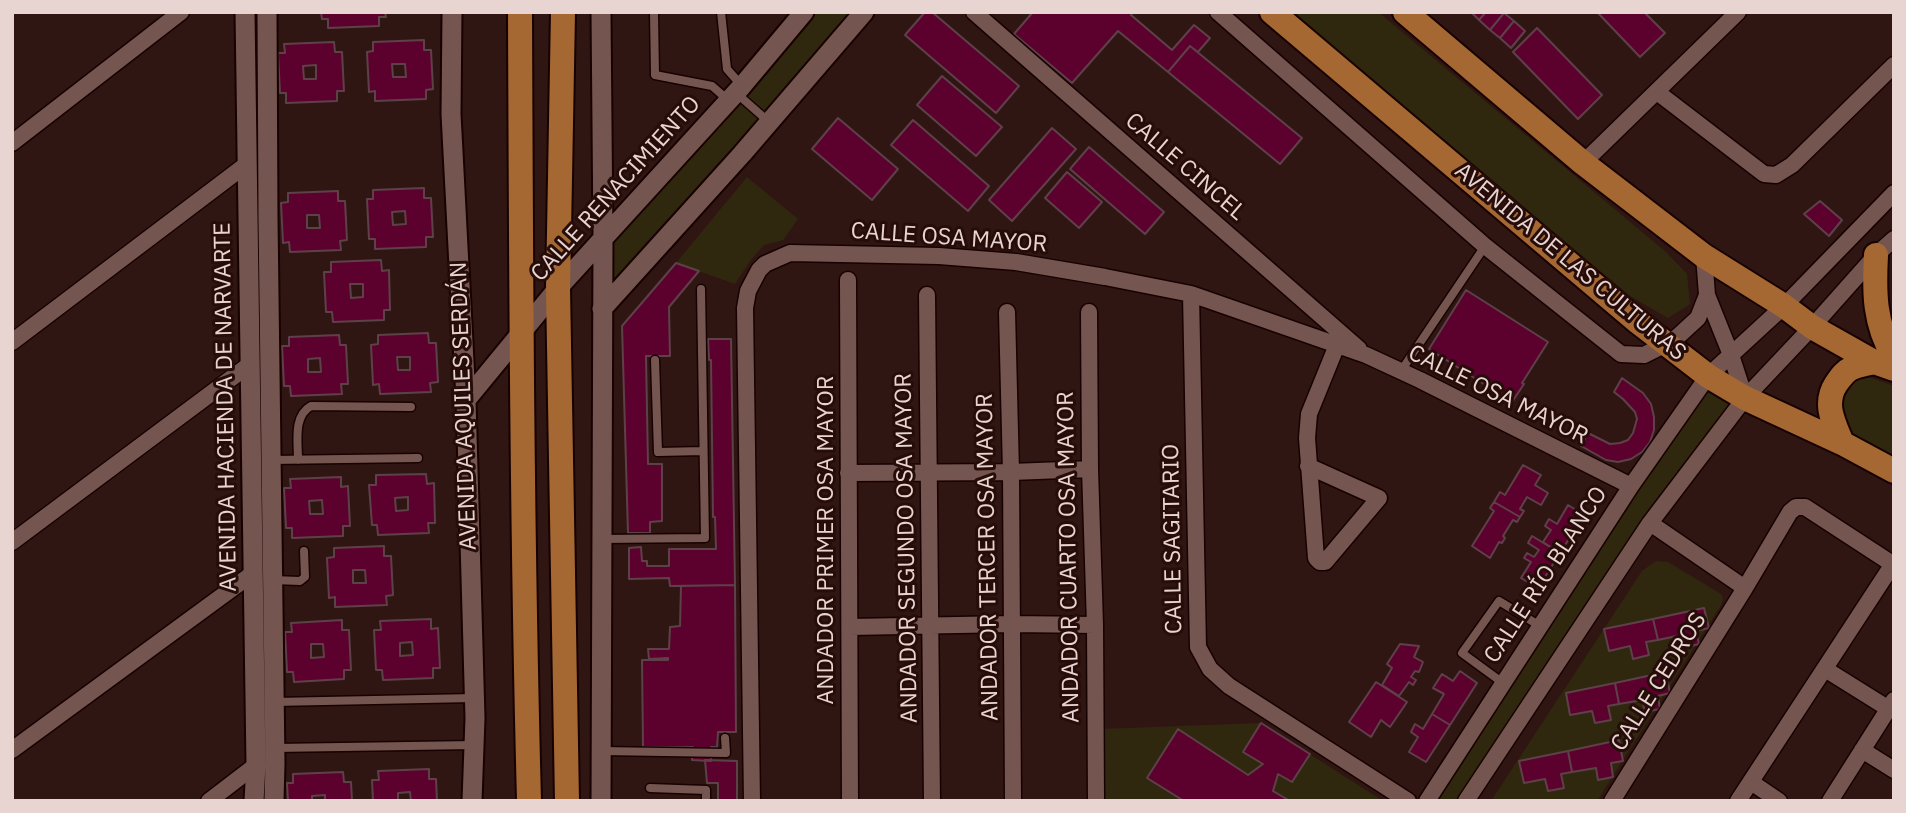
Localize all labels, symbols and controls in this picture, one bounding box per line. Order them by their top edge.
street label: CALLE RENACIMIENTO [526,91,706,287]
street label: CALLE CINCEL [1119,107,1251,227]
street label: AVENIDA DE LAS CULTURAS [1449,157,1691,367]
street label: CALLE OSA MAYOR [850,217,1048,259]
street label: AVENIDA HACIENDA DE NARVARTE [209,222,243,592]
street label: AVENIDA AQUILES SERDÁN [445,261,483,551]
street label: CALLE OSA MAYOR [1403,339,1593,451]
street label: ANDADOR SEGUNDO OSA MAYOR [890,373,924,723]
street label: ANDADOR PRIMER OSA MAYOR [812,376,840,704]
street label: ANDADOR CUARTO OSA MAYOR [1052,391,1086,723]
street label: ANDADOR TERCER OSA MAYOR [971,393,1005,721]
street label: CALLE SAGITARIO [1158,444,1188,634]
street label: CALLE RÍO BLANCO [1479,482,1613,668]
street label: CALLE CEDROS [1605,608,1713,756]

